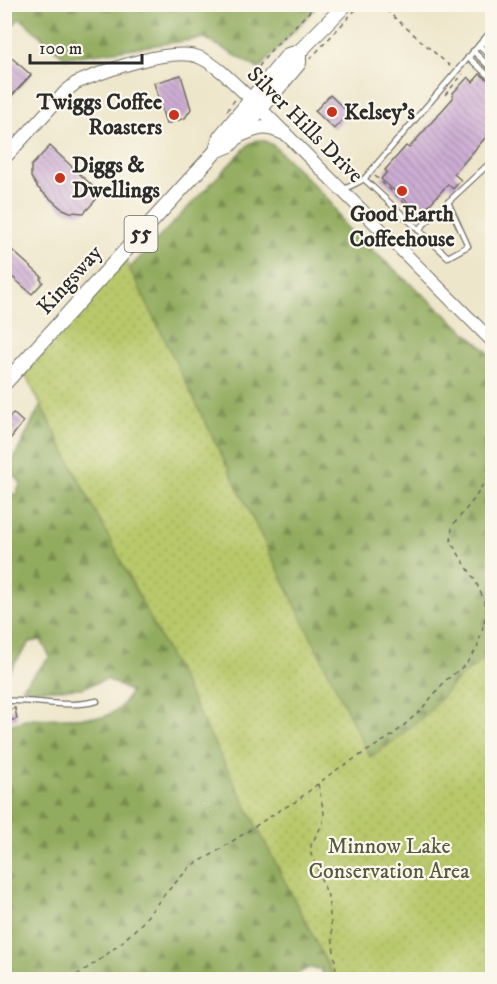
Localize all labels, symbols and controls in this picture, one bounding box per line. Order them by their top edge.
scale bar [30,27,142,65]
text: 100 m [39,38,82,60]
street label: Silver Hills Drive [241,61,369,189]
place label: Twiggs Coffee Roasters [36,89,163,141]
place label: Kelsey's [344,99,415,126]
marker: Kelsey's [325,105,339,119]
marker: Twiggs Coffee Roasters [167,108,181,122]
place label: Diggs & Dwellings [72,152,161,204]
marker: Diggs & Dwellings [53,171,67,185]
marker: Good Earth Coffeehouse [395,184,409,198]
place label: Good Earth Coffeehouse [349,201,455,253]
road number: 55 [124,216,158,252]
street label: Kingsway [32,239,109,320]
park label: Minnow Lake Conservation Area [308,833,470,885]

